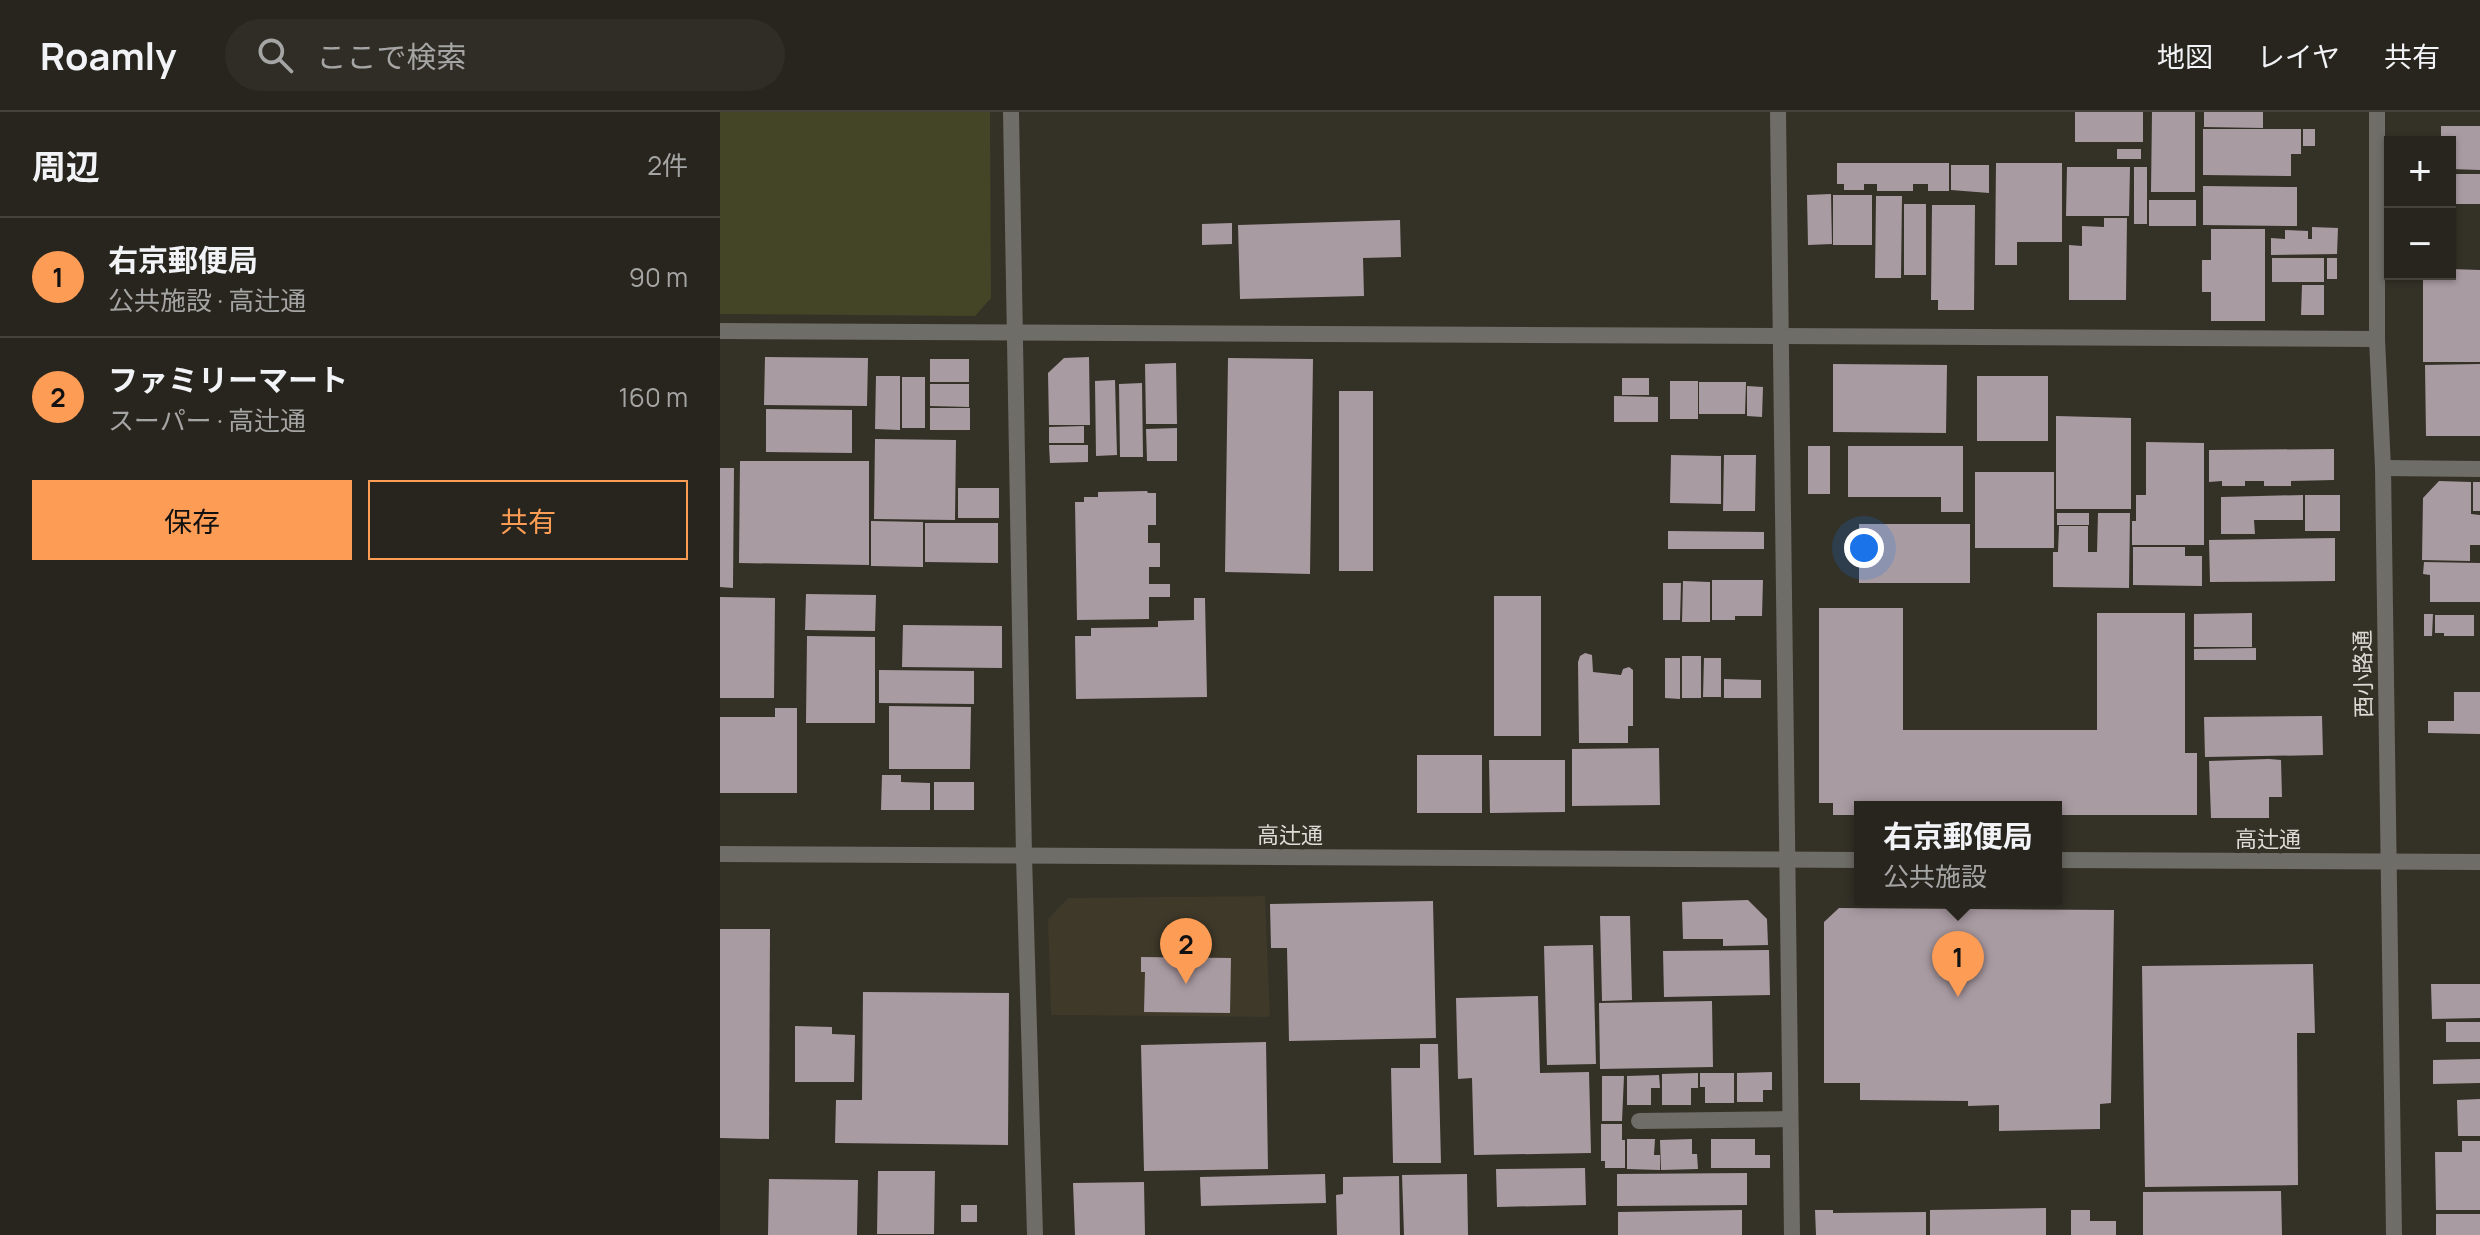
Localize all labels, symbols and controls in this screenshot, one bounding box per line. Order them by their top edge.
search box [225,19,785,91]
text: Roamly [40,29,177,81]
icon: search [253,33,297,77]
text: ここで検索 [317,36,467,77]
text: 地図 [2157,37,2213,75]
text: レイヤ [2257,37,2340,75]
text: 共有 [2384,37,2440,75]
map controls [2384,136,2456,280]
button: + [2384,136,2456,208]
text: 周辺 [32,143,100,189]
text: 2件 [647,147,688,183]
button: − [2384,208,2456,280]
text: 右京郵便局 [108,239,258,280]
text: 1 [52,259,64,295]
text: 90 m [629,259,688,295]
text: 公共施設 · 高辻通 [108,282,306,318]
text: ファミリーマート [108,359,348,400]
text: 2 [50,379,66,415]
text: 160 m [619,379,688,415]
text: スーパー · 高辻通 [108,402,306,438]
button: 保存 [32,480,352,560]
button: 共有 [368,480,688,560]
your location [1844,528,1884,568]
street label: 西小路通 [2347,630,2379,718]
popup [1854,801,2062,905]
text: 右京郵便局 [1883,815,2033,856]
street label: 高辻通 [1257,820,1323,850]
street label: 高辻通 [2235,824,2301,854]
text: 公共施設 [1883,858,1987,894]
pin: 2 [1160,918,1212,984]
pin: 1 [1932,931,1984,997]

